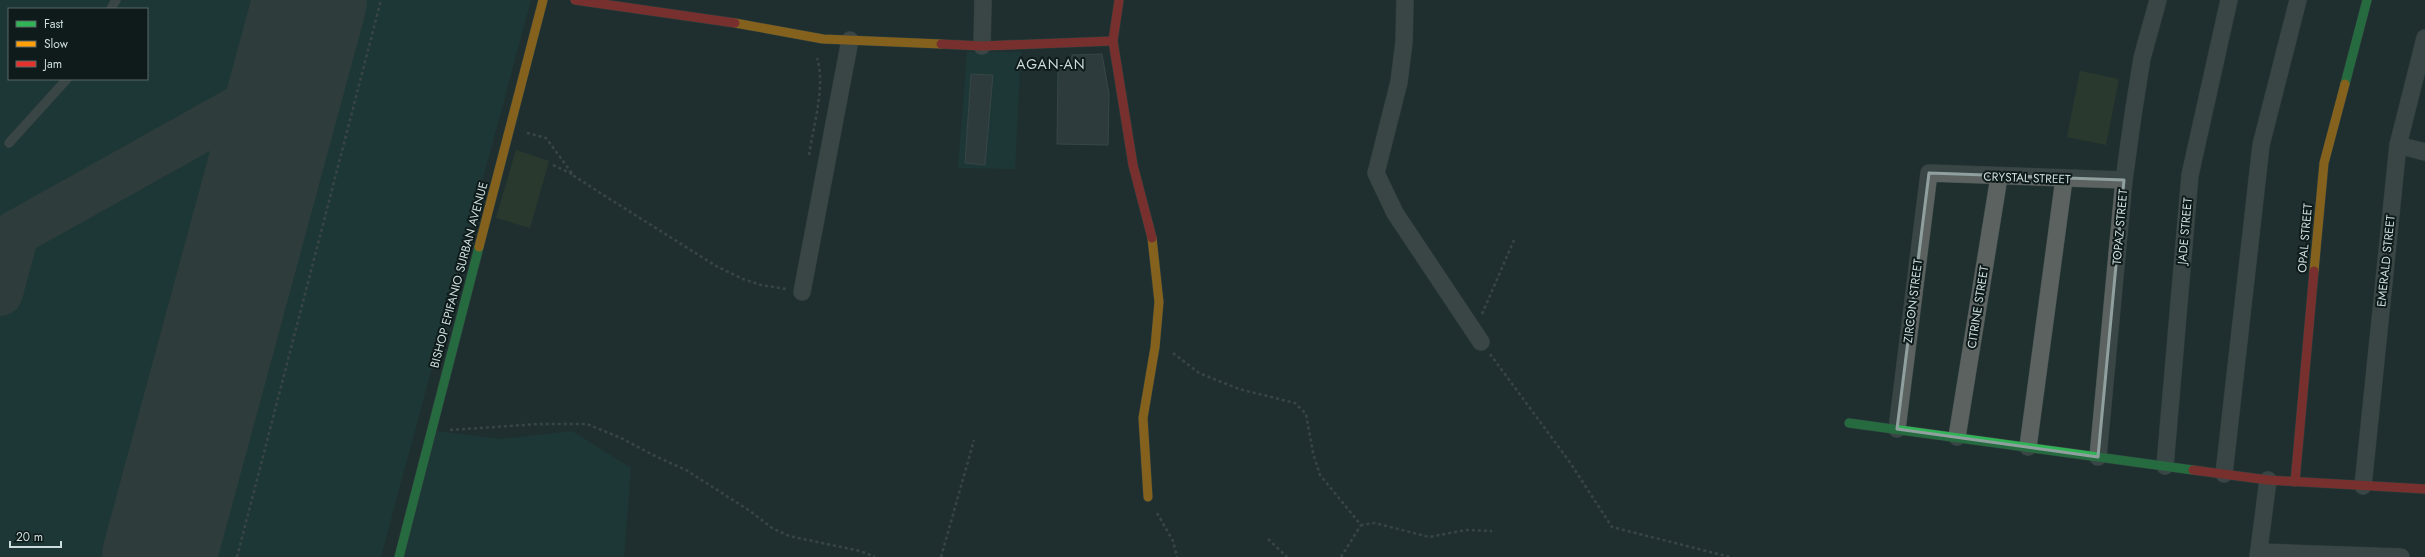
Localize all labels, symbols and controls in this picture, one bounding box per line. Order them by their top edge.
legend [8,8,148,80]
text: Fast [44,15,63,33]
text: Slow [44,35,69,53]
district label: AGAN-AN [1016,54,1086,74]
text: Jam [42,55,62,73]
street label: CRYSTAL STREET [1983,167,2071,189]
street label: BISHOP EPIFANIO SURBAN AVENUE [425,180,493,370]
street label: TOPAZ STREET [2108,188,2132,266]
street label: JADE STREET [2173,197,2197,267]
street label: OPAL STREET [2293,202,2317,274]
street label: EMERALD STREET [2372,214,2400,308]
street label: ZIRCON STREET [1899,258,1927,344]
street label: CITRINE STREET [1963,264,1993,350]
scale bar [10,523,61,549]
text: 20 m [16,528,43,546]

